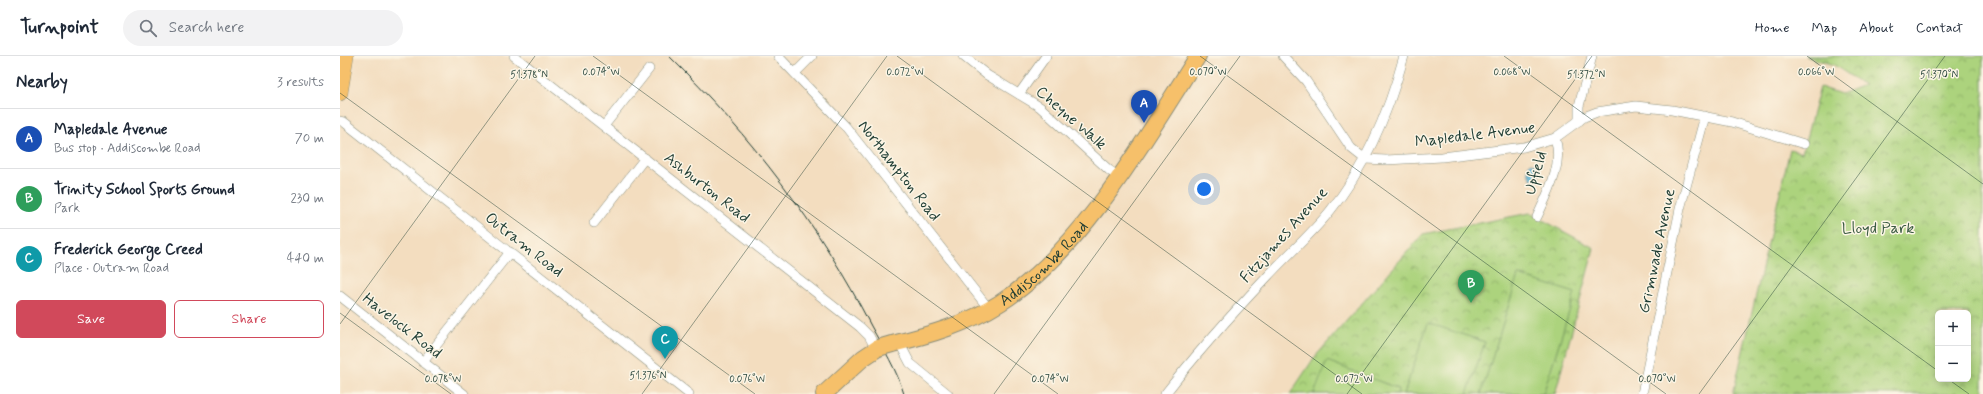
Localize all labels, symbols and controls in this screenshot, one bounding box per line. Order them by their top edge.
search box [123,10,403,46]
text: Turnpoint [20,15,99,40]
icon: search [137,17,159,39]
text: Search here [169,18,244,38]
text: Home [1755,19,1789,37]
text: Map [1811,19,1837,37]
text: About [1859,19,1894,37]
text: Contact [1916,19,1963,37]
text: 0.074°W [583,65,619,79]
text: 0.072°W [887,65,923,79]
text: 0.070°W [1189,65,1227,79]
text: 0.068°W [1494,65,1530,79]
text: 0.066°W [1798,65,1834,79]
text: 51.378°N [510,68,548,82]
text: 51.372°N [1567,68,1605,82]
text: 51.370°N [1920,68,1958,82]
text: Nearby [16,71,68,93]
text: 3 results [277,74,324,91]
street label: Cheyne Walk [1031,81,1111,155]
pin: A [1131,90,1157,123]
street label: Northampton Road [853,116,945,226]
street label: Mapledale Avenue [1414,117,1536,153]
text: Mapledale Avenue [54,120,168,140]
text: A [25,130,33,147]
text: 70 m [295,130,324,147]
text: Bus stop · Addiscombe Road [54,140,201,157]
street label: Ashburton Road [660,148,754,228]
street label: Upfield [1520,149,1552,197]
your location [1194,179,1214,199]
text: Trinity School Sports Ground [54,180,235,200]
street label: Fitzjames Avenue [1235,182,1333,287]
street label: Grimwade Avenue [1634,187,1681,315]
text: B [25,190,33,207]
text: 230 m [290,190,324,207]
text: Park [54,200,80,217]
street label: Outram Road [480,208,568,282]
street label: Addiscombe Road [995,217,1093,311]
park label: Lloyd Park [1842,218,1914,239]
text: Frederick George Creed [54,240,203,260]
text: C [24,250,34,267]
text: 440 m [287,250,324,267]
text: Place · Outram Road [54,260,169,277]
pin: B [1458,270,1484,303]
street label: Havelock Road [358,288,446,364]
button: Save [16,300,166,338]
button: Share [174,300,324,338]
map controls [1935,310,1971,382]
button: + [1935,310,1971,346]
pin: C [652,326,678,359]
button: − [1935,346,1971,382]
text: 51.376°N [630,369,667,383]
text: 0.078°W [425,372,461,386]
text: 0.076°W [729,372,765,386]
text: 0.074°W [1032,372,1068,386]
text: 0.072°W [1336,372,1372,386]
text: 0.070°W [1638,372,1676,386]

